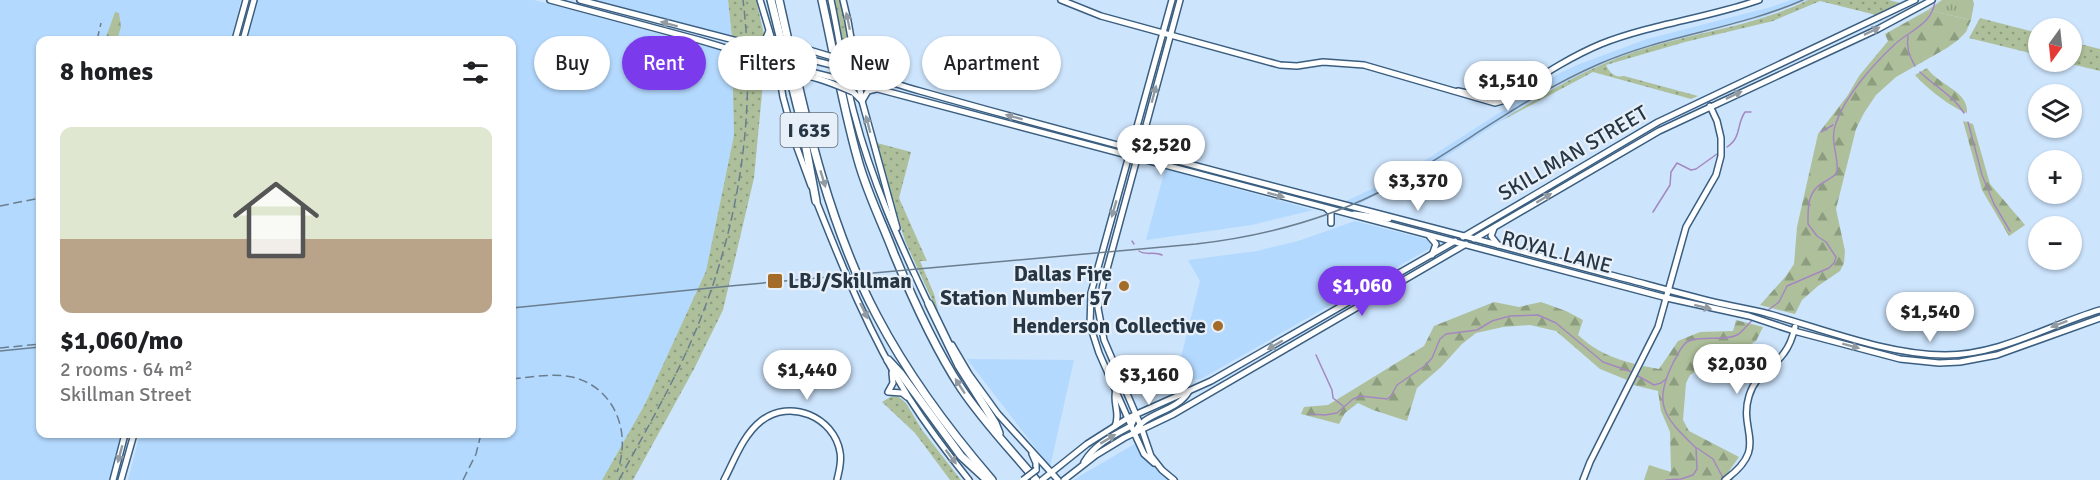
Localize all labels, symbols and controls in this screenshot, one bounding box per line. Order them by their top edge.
one-way arrow [842,12,852,30]
one-way arrow [660,18,678,28]
north arrow [2028,18,2082,72]
map controls [2028,18,2082,270]
one-way arrow [1864,27,1881,36]
chip: Buy [534,36,610,90]
chip: Rent [622,36,706,90]
chip: Filters [718,36,817,90]
chip: New [829,36,910,90]
chip: Apartment [922,36,1061,90]
text: 8 homes [60,56,153,88]
icon: filters [459,56,492,89]
pin: $1,510 [1459,61,1557,112]
text: $1,510 [1478,68,1538,93]
button: layers [2028,84,2082,138]
one-way arrow [1150,85,1159,103]
one-way arrow [1726,91,1743,100]
street label: SKILLMAN STREET [1493,99,1653,206]
one-way arrow [1005,112,1023,121]
road number: I 635 [780,113,838,147]
one-way arrow [863,115,872,133]
pin: $2,520 [1112,125,1210,176]
text: $2,520 [1131,132,1191,157]
button: + [2028,150,2082,204]
pin: $3,370 [1369,161,1467,212]
icon: home [222,166,330,274]
text: $3,370 [1388,168,1448,193]
one-way arrow [819,170,828,188]
one-way arrow [1267,191,1285,200]
one-way arrow [1536,192,1552,203]
one-way arrow [1109,200,1119,218]
button: − [2028,216,2082,270]
street label: ROYAL LANE [1499,225,1615,279]
place label: Dallas Fire Station Number 57 [940,261,1112,311]
pin: $1,060 [1313,266,1411,317]
place label: LBJ/Skillman [788,268,912,294]
marker: LBJ/Skillman [766,272,784,290]
text: $1,060 [1332,273,1392,298]
marker: Dallas Fire Station Number 57 [1117,279,1131,293]
pin: $1,540 [1881,292,1979,343]
text: $1,540 [1900,299,1960,324]
one-way arrow [859,303,869,320]
one-way arrow [1694,303,1712,313]
place label: Henderson Collective [1012,313,1206,339]
marker: Henderson Collective [1211,319,1225,333]
one-way arrow [2049,319,2067,329]
text: $1,060/mo [60,325,183,357]
one-way arrow [1267,339,1283,350]
one-way arrow [1842,342,1860,351]
pin: $2,030 [1688,344,1786,395]
pin: $1,440 [758,350,856,401]
text: $2,030 [1707,351,1767,376]
pin: $3,160 [1100,355,1198,406]
text: 2 rooms · 64 m² [60,357,193,382]
text: $1,440 [777,357,837,382]
text: $3,160 [1119,362,1179,387]
one-way arrow [955,378,966,394]
text: Skillman Street [60,382,191,407]
one-way arrow [1100,433,1116,444]
one-way arrow [115,445,124,463]
one-way arrow [945,449,957,465]

